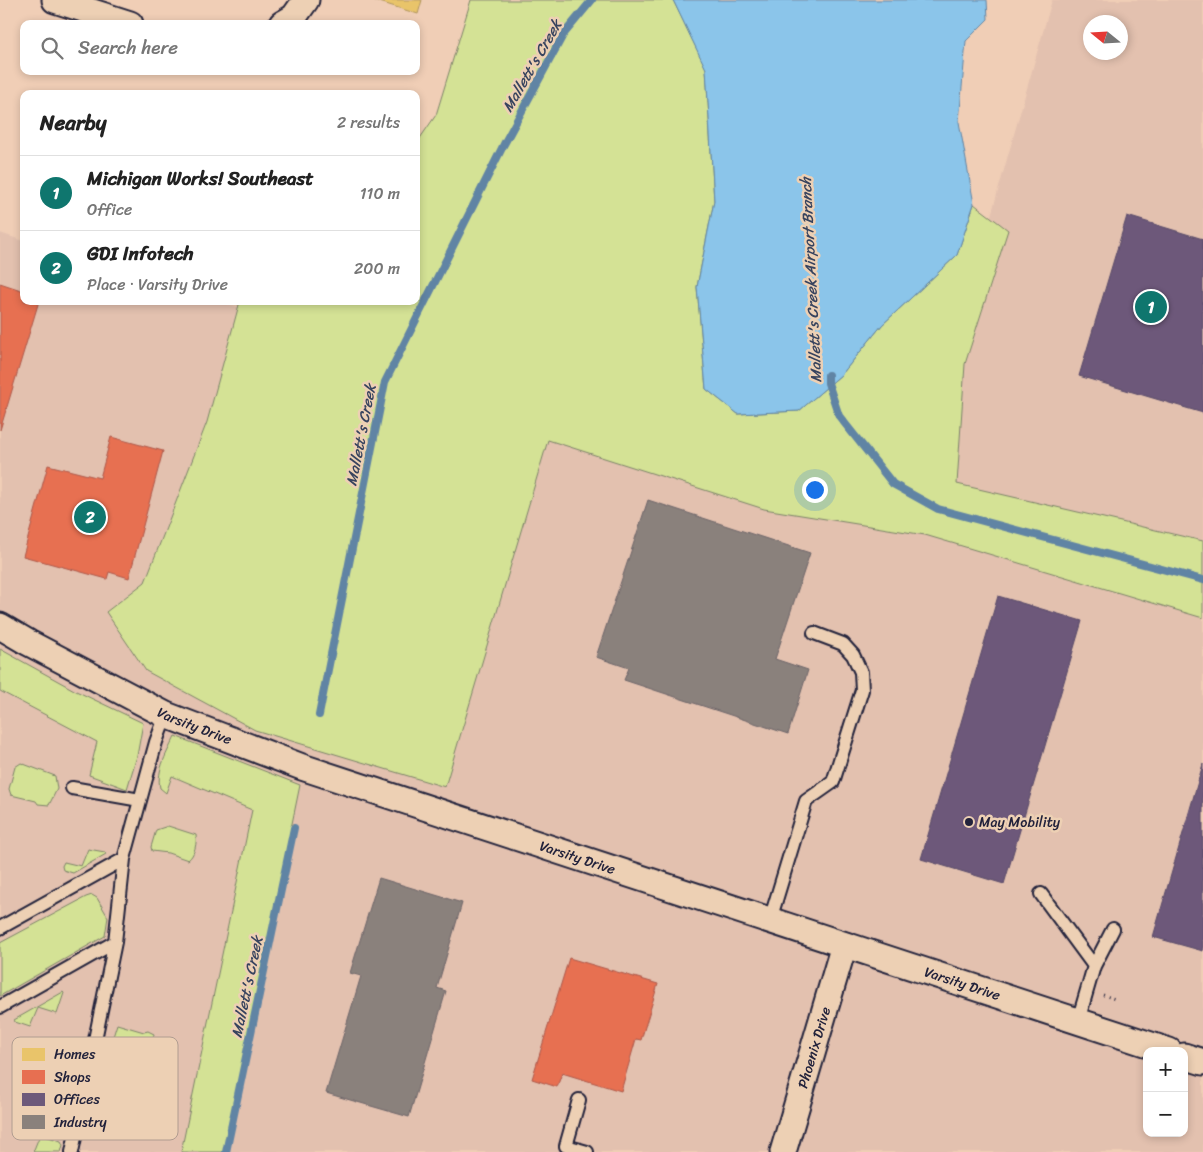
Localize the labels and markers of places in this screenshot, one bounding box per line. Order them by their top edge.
pin: 1 [1135,288,1167,326]
pin: 2 [74,498,106,536]
place label: May Mobility [979,810,1061,835]
marker: May Mobility [963,816,975,828]

